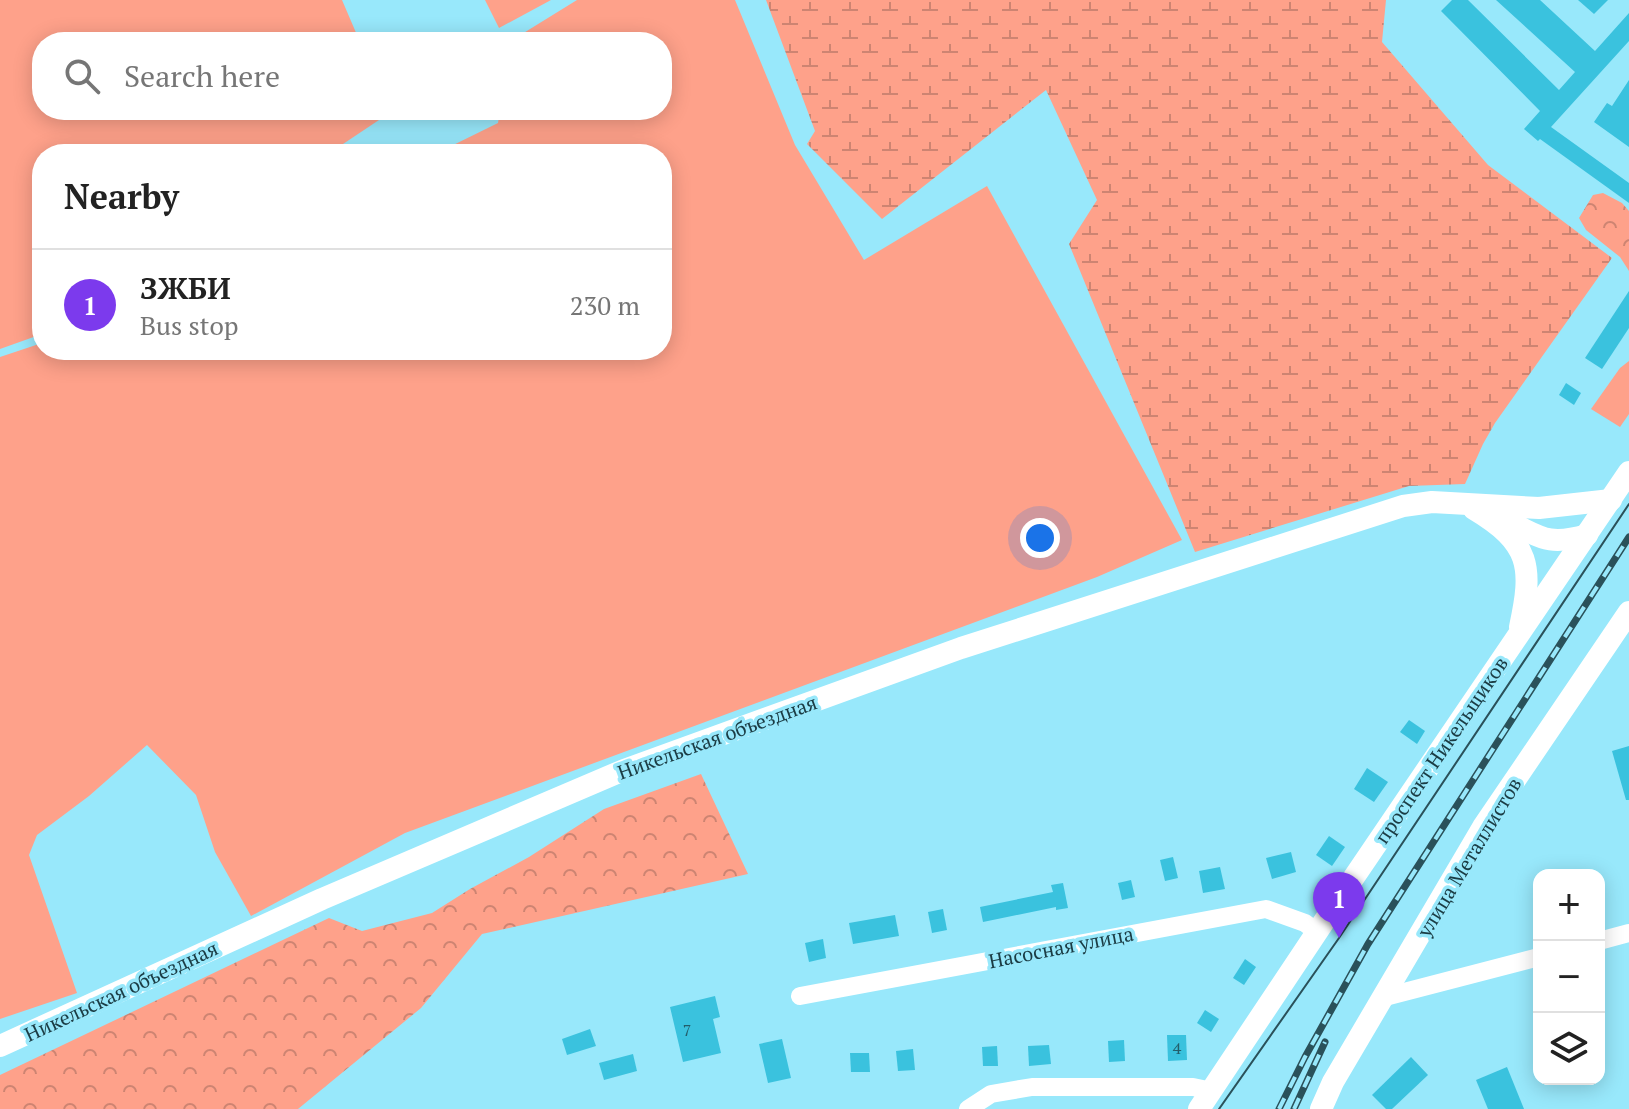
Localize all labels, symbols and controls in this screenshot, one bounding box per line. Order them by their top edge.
search box [32,32,672,120]
icon: search [60,54,104,98]
text: Search here [124,56,280,96]
text: Nearby [64,174,179,219]
text: ЗЖБИ [140,268,231,308]
text: 1 [83,288,97,322]
text: 230 m [570,288,640,322]
text: Bus stop [140,308,239,342]
your location [1020,518,1060,558]
street label: проспект Никельщиков [1368,651,1514,849]
street label: Никельская объездная [614,688,820,786]
street label: улица Металлистов [1410,772,1527,943]
map controls [1533,869,1605,1085]
button: + [1533,869,1605,941]
pin: 1 [1313,872,1365,938]
street label: Насосная улица [986,920,1136,974]
street label: Никельская объездная [20,934,222,1048]
button: − [1533,941,1605,1013]
button: layers [1533,1013,1605,1085]
house number: 7 [683,1019,691,1041]
house number: 4 [1173,1037,1182,1059]

